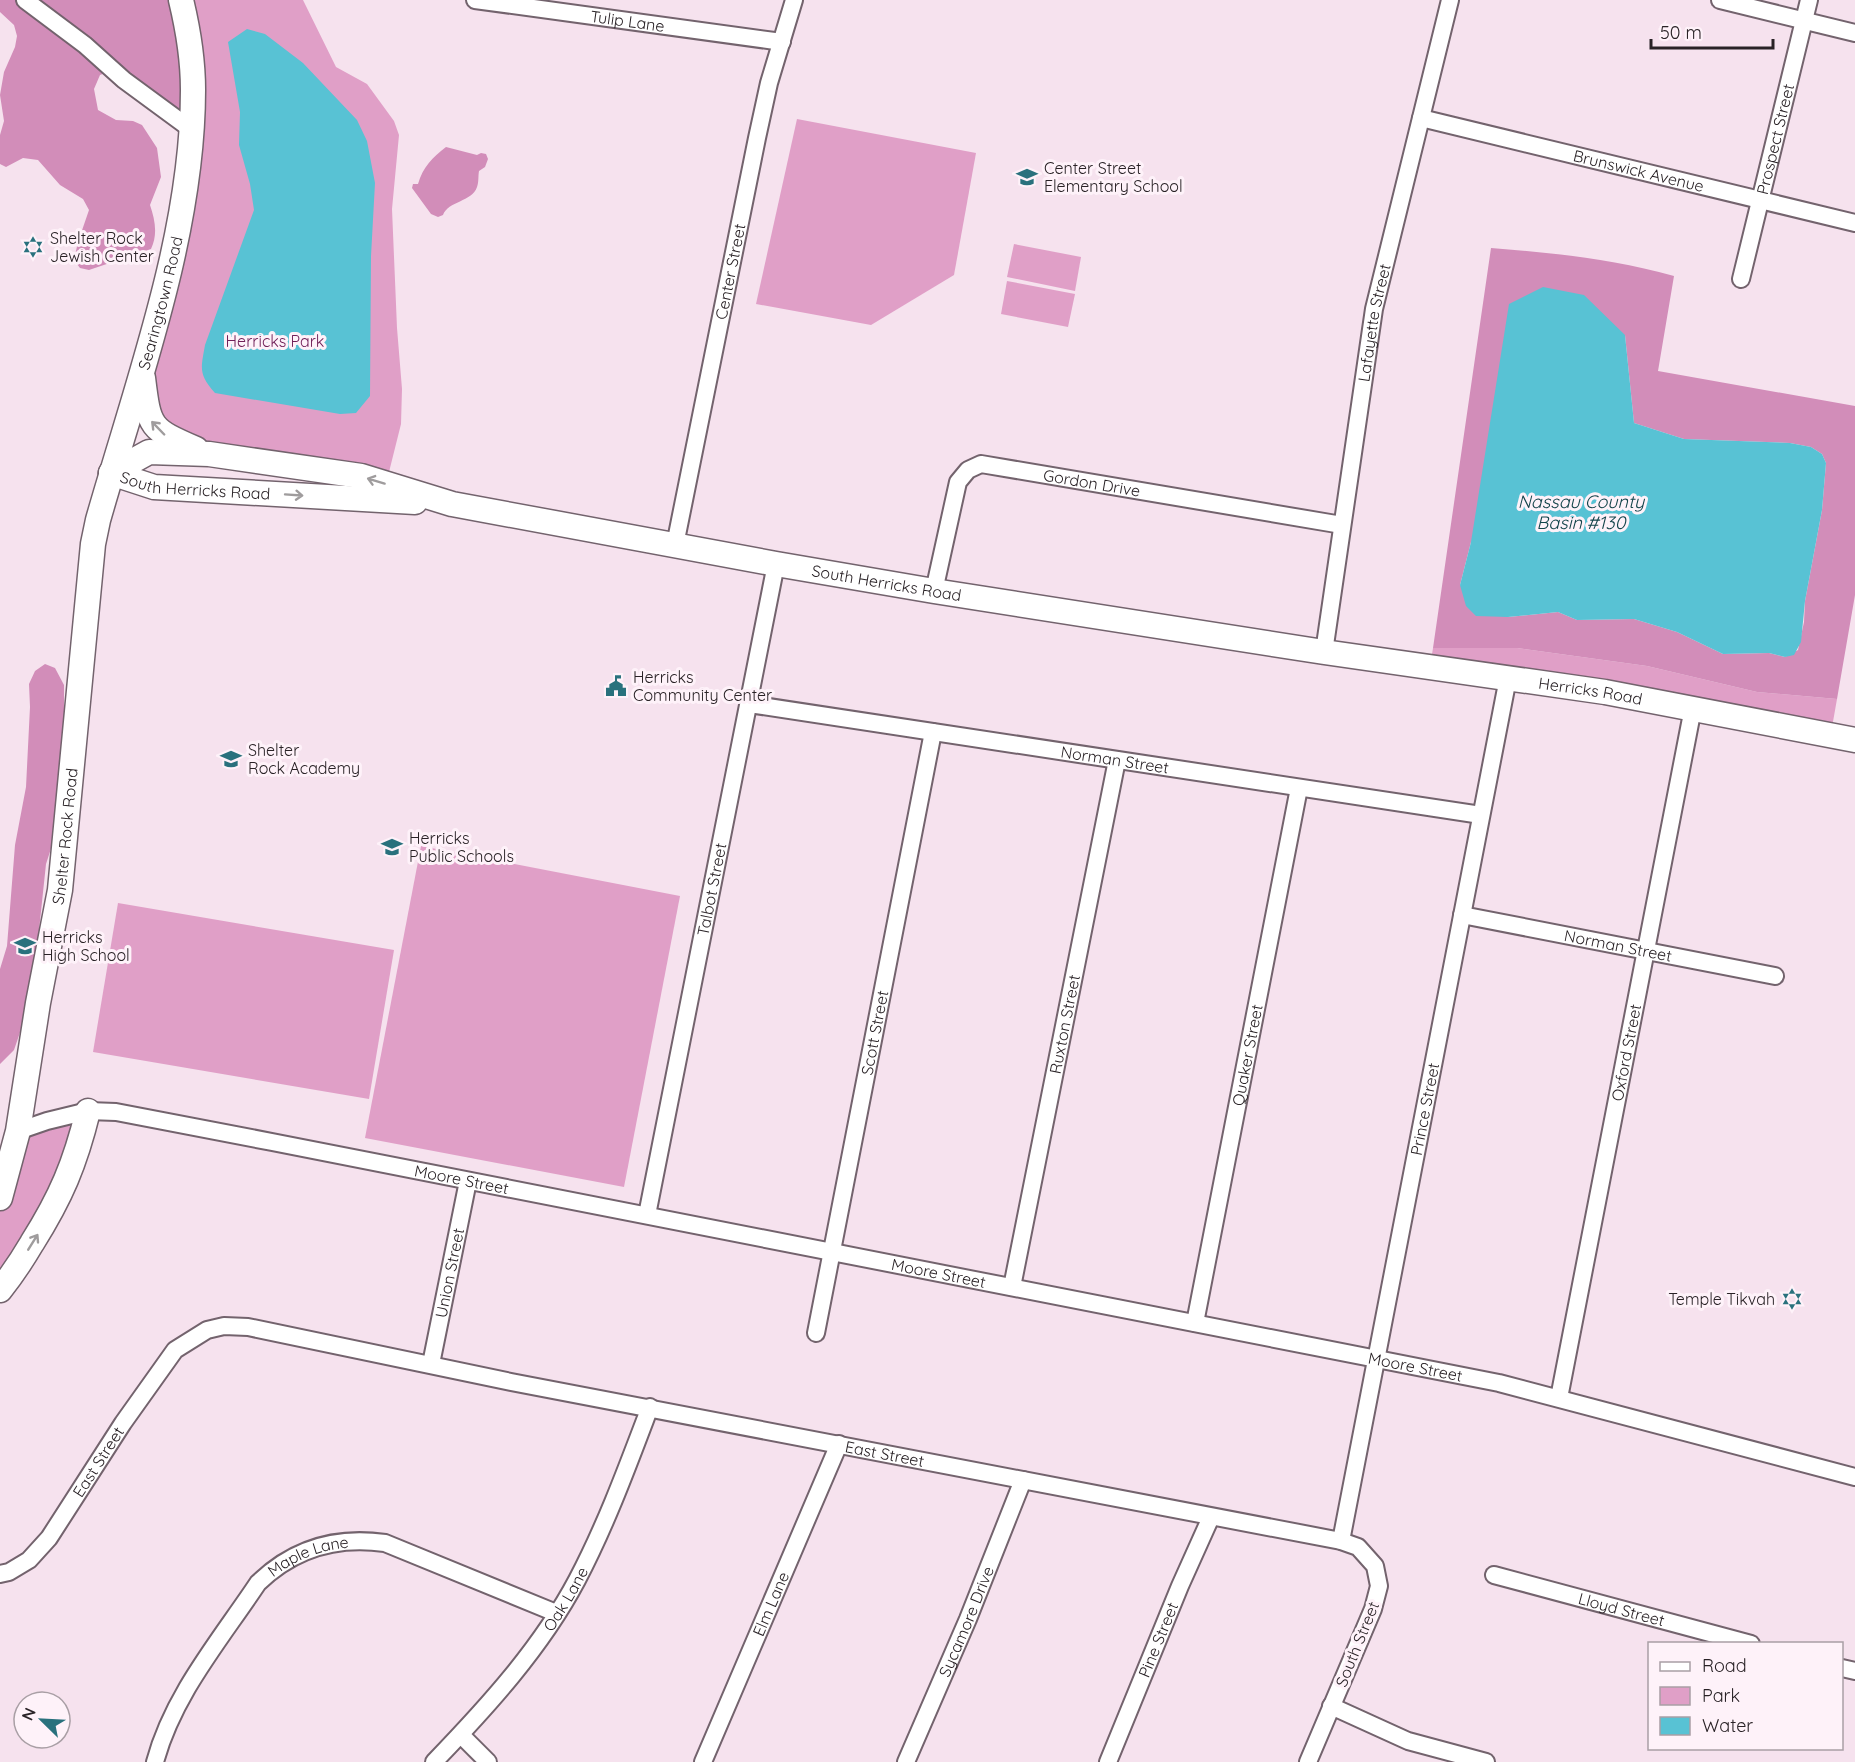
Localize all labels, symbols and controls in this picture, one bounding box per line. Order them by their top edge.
street label: Tulip Lane [589,6,666,36]
scale bar [1651,12,1772,50]
text: 50 m [1660,21,1702,44]
street label: Prospect Street [1752,82,1798,196]
street label: Brunswick Avenue [1571,145,1706,196]
place label: Center Street Elementary School [1044,158,1183,196]
school or university icon: Center Street Elementary School [1015,165,1039,189]
street label: Center Street [711,222,750,321]
place label: Shelter Rock Jewish Center [50,228,154,266]
street label: Searingtown Road [133,234,187,372]
synagogue icon: Shelter Rock Jewish Center [21,235,45,259]
street label: Lafayette Street [1354,262,1395,383]
park label: Herricks Park [226,331,324,351]
one-way arrow [150,420,165,435]
street label: Gordon Drive [1042,465,1142,501]
street label: South Herricks Road [118,467,271,504]
one-way arrow [367,475,386,486]
one-way arrow [283,490,303,501]
water label: Nassau County Basin #130 [1518,490,1646,534]
street label: South Herricks Road [810,560,963,605]
place label: Herricks Community Center [633,667,772,705]
street label: Herricks Road [1537,673,1644,709]
public building icon: Herricks Community Center [604,674,628,698]
place label: Shelter Rock Academy [248,740,360,778]
street label: Norman Street [1059,741,1170,778]
school or university icon: Shelter Rock Academy [219,747,243,771]
street label: Shelter Rock Road [47,767,82,906]
place label: Herricks Public Schools [409,828,514,866]
school or university icon: Herricks Public Schools [380,835,404,859]
street label: Talbot Street [693,841,731,938]
street label: Norman Street [1563,925,1674,966]
place label: Herricks High School [42,927,130,965]
school or university icon: Herricks High School [13,934,37,958]
street label: Ruxton Street [1045,973,1084,1075]
street label: Scott Street [856,989,893,1077]
street label: Oxford Street [1607,1002,1645,1103]
street label: Quaker Street [1227,1003,1267,1107]
street label: Prince Street [1406,1061,1443,1157]
street label: Moore Street [413,1160,510,1198]
street label: Union Street [431,1226,468,1320]
one-way arrow [27,1234,39,1250]
street label: Moore Street [890,1254,987,1292]
synagogue icon: Temple Tikvah [1780,1287,1804,1311]
place label: Temple Tikvah [1668,1289,1775,1309]
street label: Moore Street [1367,1348,1464,1386]
street label: East Street [68,1423,128,1501]
street label: East Street [844,1436,926,1471]
street label: Maple Lane [264,1532,349,1581]
street label: Oak Lane [539,1563,592,1635]
street label: Sycamore Drive [934,1563,998,1680]
street label: Elm Lane [748,1569,793,1639]
street label: Lloyd Street [1576,1588,1667,1630]
street label: South Street [1331,1598,1383,1690]
street label: Pine Street [1134,1599,1182,1680]
legend [1648,1642,1843,1750]
text: Road [1702,1654,1747,1677]
text: Park [1702,1684,1740,1707]
north arrow [12,1690,72,1750]
text: N [17,1704,40,1723]
text: Water [1702,1714,1753,1737]

